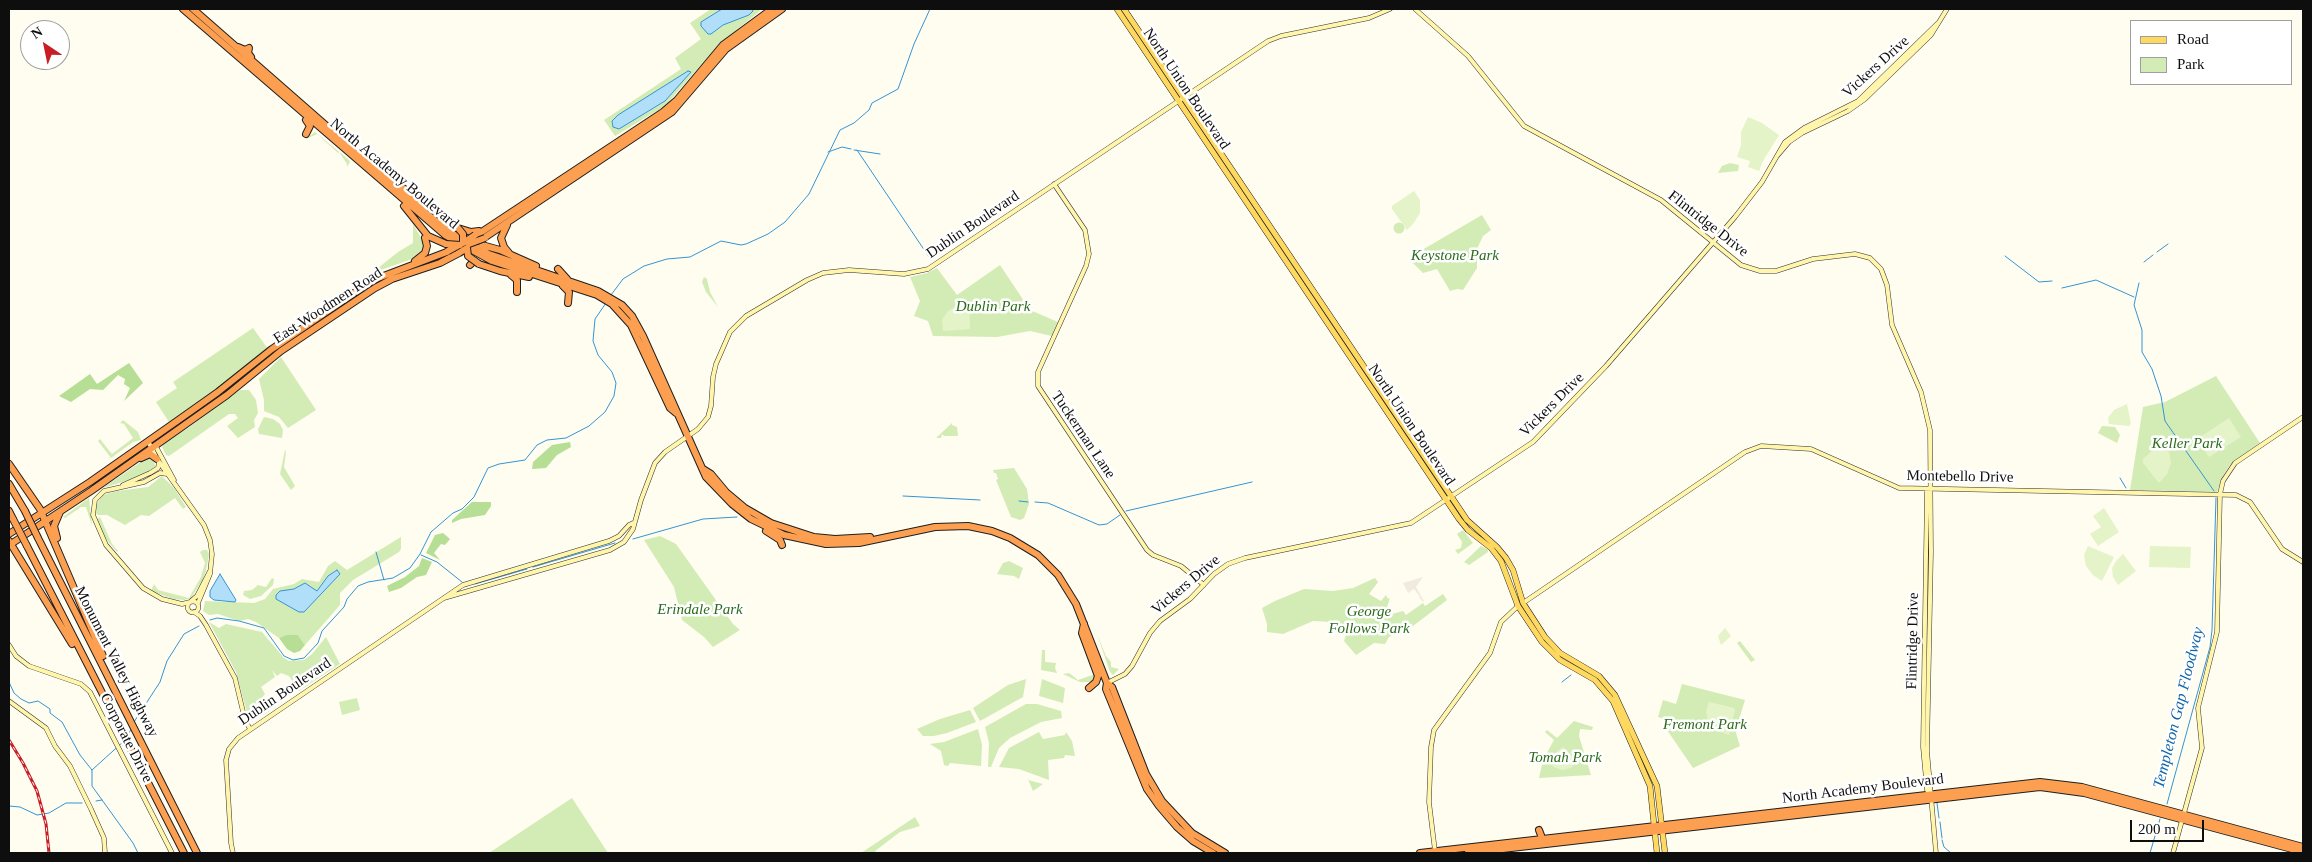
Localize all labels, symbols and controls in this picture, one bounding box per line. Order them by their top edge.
north arrow [20,20,70,70]
legend [2130,20,2292,85]
text: N [29,24,45,42]
street label: North Union Boulevard [1139,25,1233,153]
text: Road [2177,31,2209,47]
street label: Vickers Drive [1839,32,1913,102]
text: Park [2177,56,2205,72]
street label: North Academy Boulevard [326,115,462,233]
street label: Dublin Boulevard [923,187,1023,263]
street label: Flintridge Drive [1664,187,1752,261]
park label: Keystone Park [1411,247,1499,265]
street label: East Woodmen Road [270,264,386,348]
park label: Dublin Park [956,298,1030,316]
street label: North Union Boulevard [1364,361,1458,489]
street label: Vickers Drive [1516,369,1588,441]
street label: Tuckerman Lane [1047,388,1119,482]
park label: Keller Park [2152,435,2222,453]
street label: Montebello Drive [1906,467,2014,487]
street label: Vickers Drive [1148,551,1224,619]
street label: Monument Valley Highway [70,584,162,740]
street label: Flintridge Drive [1903,592,1923,690]
park label: Erindale Park [657,601,743,619]
park label: George Follows Park [1328,603,1410,638]
water label: Templeton Gap Floodway [2150,625,2208,791]
street label: Dublin Boulevard [235,654,335,730]
street label: Corporate Drive [96,690,156,786]
park label: Fremont Park [1663,716,1747,734]
park label: Tomah Park [1528,749,1602,767]
street label: North Academy Boulevard [1781,770,1945,808]
scale bar [2132,810,2206,842]
text: 200 m [2138,821,2176,837]

